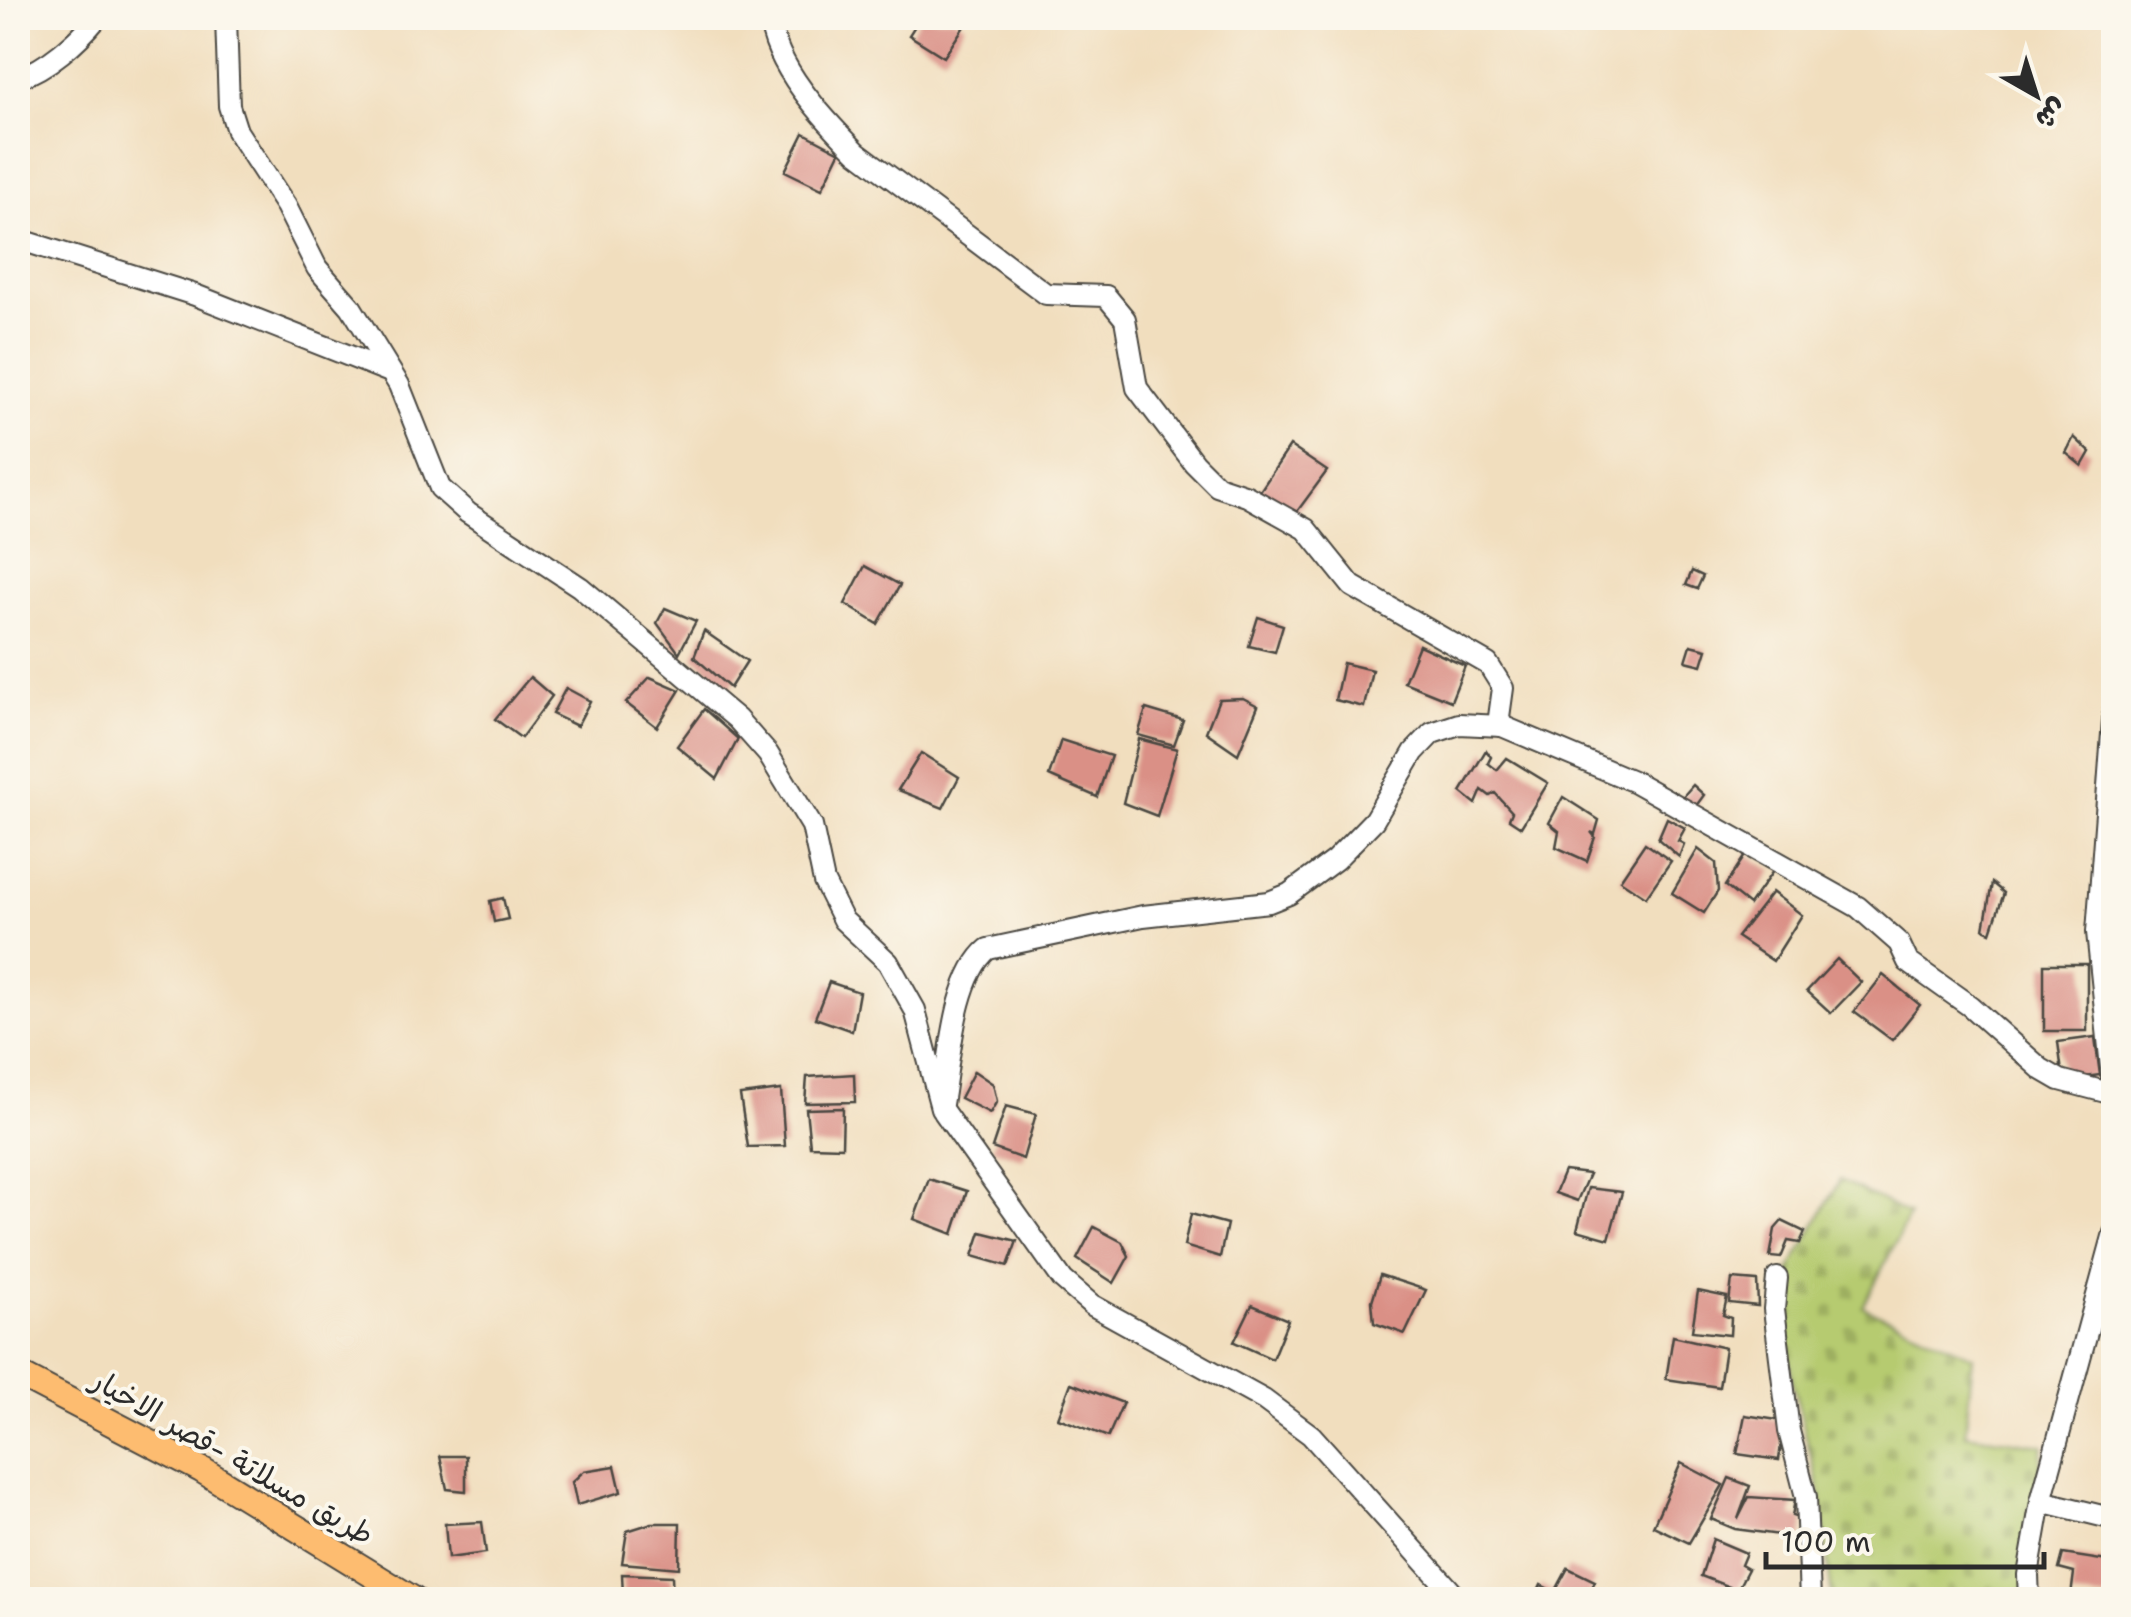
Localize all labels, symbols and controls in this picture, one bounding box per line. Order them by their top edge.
north arrow [1986,45,2086,145]
text: ش [2028,90,2076,139]
street label: طريق مسلاتة -قصر الاخيار [82,1358,382,1555]
scale bar [1766,1507,2044,1569]
text: 100 m [1781,1521,1871,1562]

